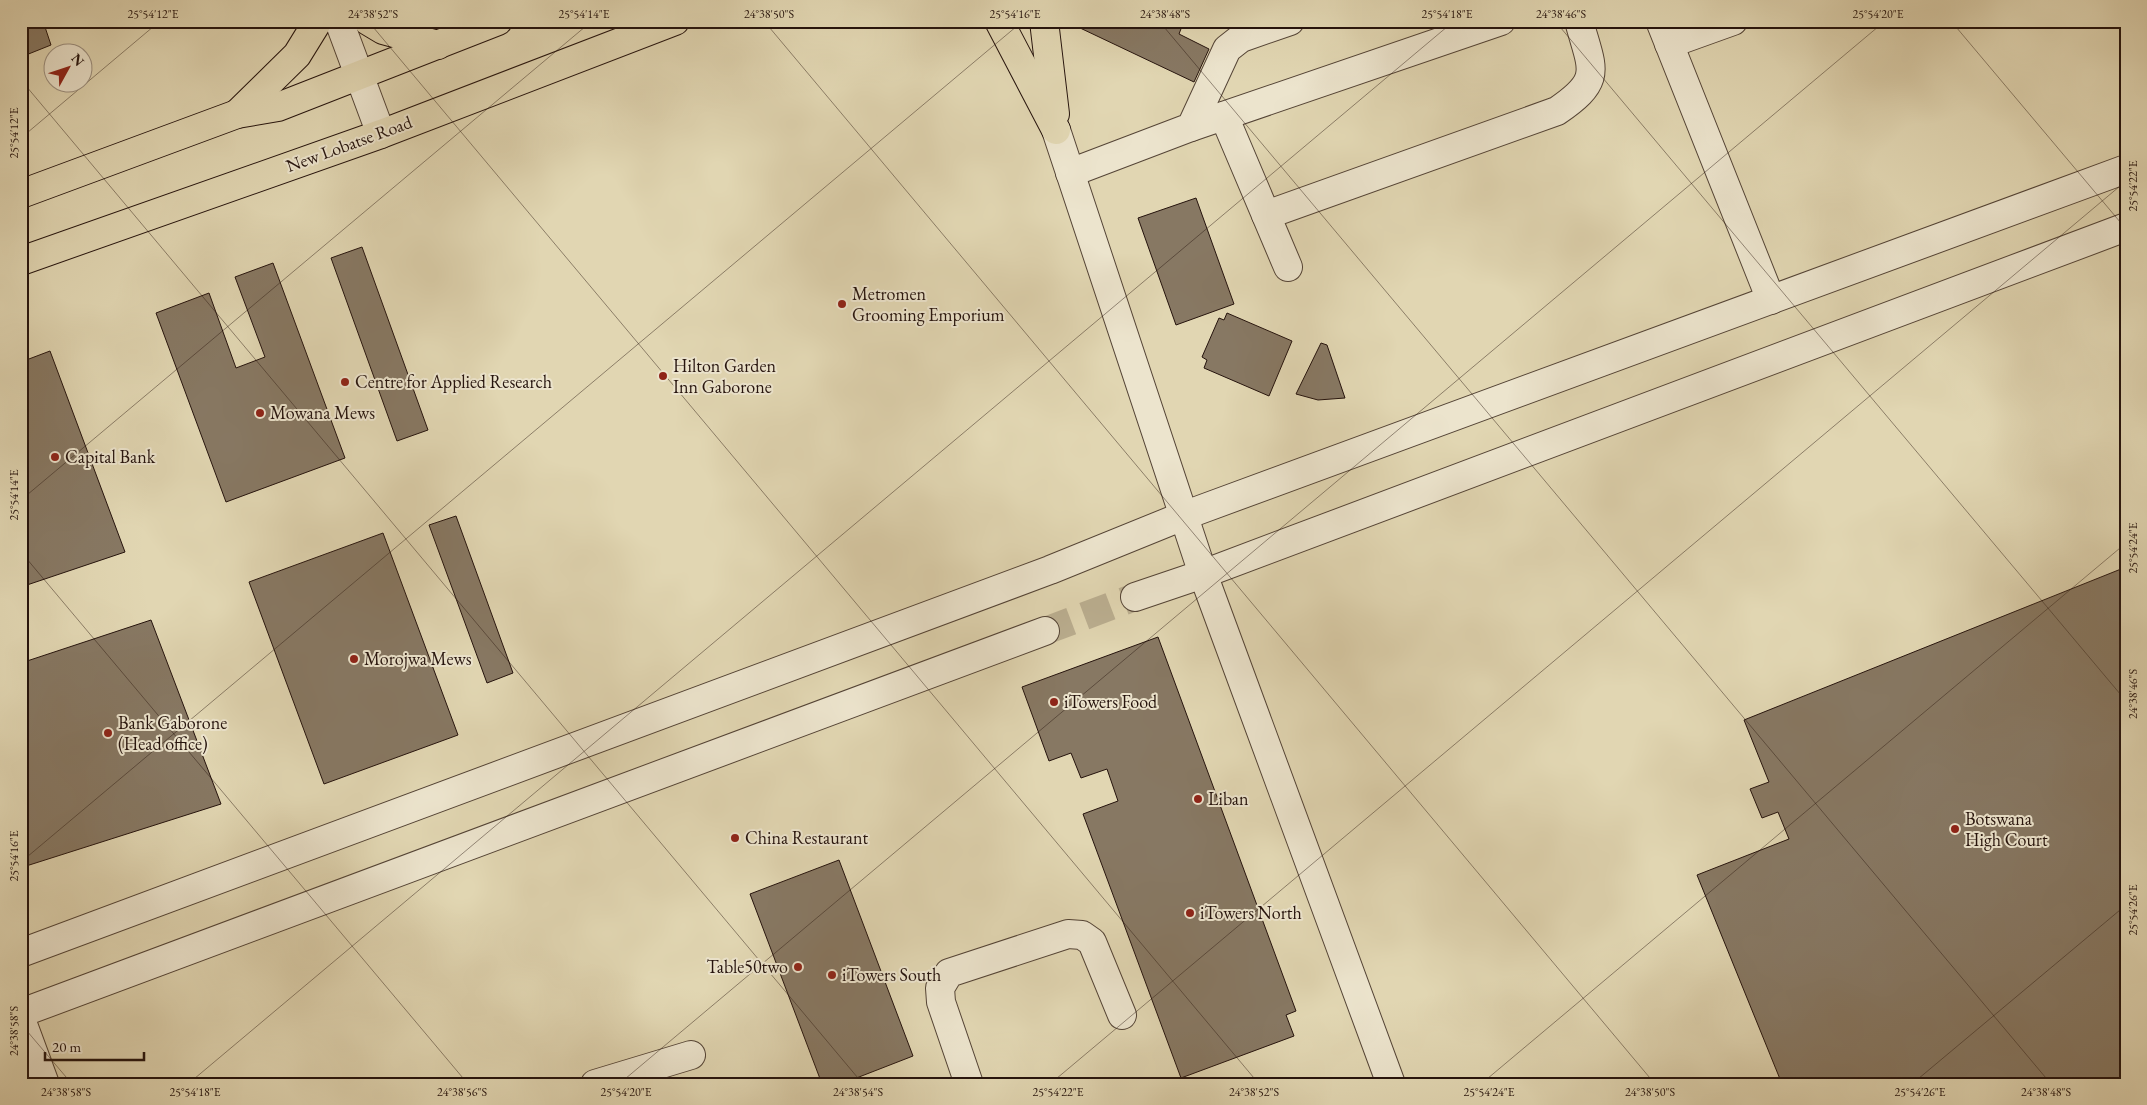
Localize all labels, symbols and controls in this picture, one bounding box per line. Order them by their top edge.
text: 25°54'12"E [127,6,179,22]
text: 24°38'52"S [348,6,398,22]
text: 25°54'14"E [558,6,610,22]
text: 24°38'50"S [744,6,794,22]
text: 25°54'16"E [989,6,1041,22]
text: 24°38'48"S [1140,6,1190,22]
text: 25°54'18"E [1421,6,1473,22]
text: 24°38'46"S [1536,6,1586,22]
text: 25°54'20"E [1852,6,1904,22]
north arrow [42,42,92,92]
text: N [67,50,89,70]
text: 25°54'12"E [6,107,22,159]
street label: New Lobatse Road [283,110,416,177]
text: 25°54'22"E [2125,160,2141,212]
place label: Metromen Grooming Emporium [852,282,1005,326]
marker: Metromen Grooming Emporium [836,298,848,310]
place label: Hilton Garden Inn Gaborone [673,354,776,398]
place label: Centre for Applied Research [355,370,552,393]
marker: Hilton Garden Inn Gaborone [657,370,669,382]
marker: Centre for Applied Research [339,376,351,388]
place label: Mowana Mews [270,401,375,424]
marker: Mowana Mews [254,407,266,419]
place label: Capital Bank [65,445,156,468]
marker: Capital Bank [49,451,61,463]
text: 25°54'14"E [6,469,22,521]
text: 25°54'24"E [2125,522,2141,574]
place label: Morojwa Mews [364,647,472,670]
marker: Morojwa Mews [348,653,360,665]
text: 24°38'46"S [2125,669,2141,719]
place label: iTowers Food [1064,690,1158,713]
marker: iTowers Food [1048,696,1060,708]
place label: Bank Gaborone (Head office) [118,711,227,755]
marker: Bank Gaborone (Head office) [102,727,114,739]
place label: Liban [1208,787,1249,810]
marker: Liban [1192,793,1204,805]
place label: Botswana High Court [1965,807,2048,851]
marker: Botswana High Court [1949,823,1961,835]
place label: China Restaurant [745,826,868,849]
text: 25°54'16"E [6,830,22,882]
marker: China Restaurant [729,832,741,844]
text: 25°54'26"E [2125,884,2141,936]
place label: iTowers North [1200,901,1302,924]
marker: iTowers North [1184,907,1196,919]
place label: Table50two [707,955,788,978]
marker: Table50two [792,961,804,973]
place label: iTowers South [842,963,941,986]
marker: iTowers South [826,969,838,981]
text: 24°38'58"S [6,1006,22,1056]
scale bar [45,1030,144,1062]
text: 20 m [52,1037,81,1056]
text: 24°38'58"S [41,1084,91,1100]
text: 25°54'18"E [169,1084,221,1100]
text: 24°38'56"S [437,1084,487,1100]
text: 25°54'20"E [600,1084,652,1100]
text: 24°38'54"S [833,1084,883,1100]
text: 25°54'22"E [1032,1084,1084,1100]
text: 24°38'52"S [1229,1084,1279,1100]
text: 25°54'24"E [1463,1084,1515,1100]
text: 24°38'50"S [1625,1084,1675,1100]
text: 25°54'26"E [1894,1084,1946,1100]
text: 24°38'48"S [2021,1084,2071,1100]

